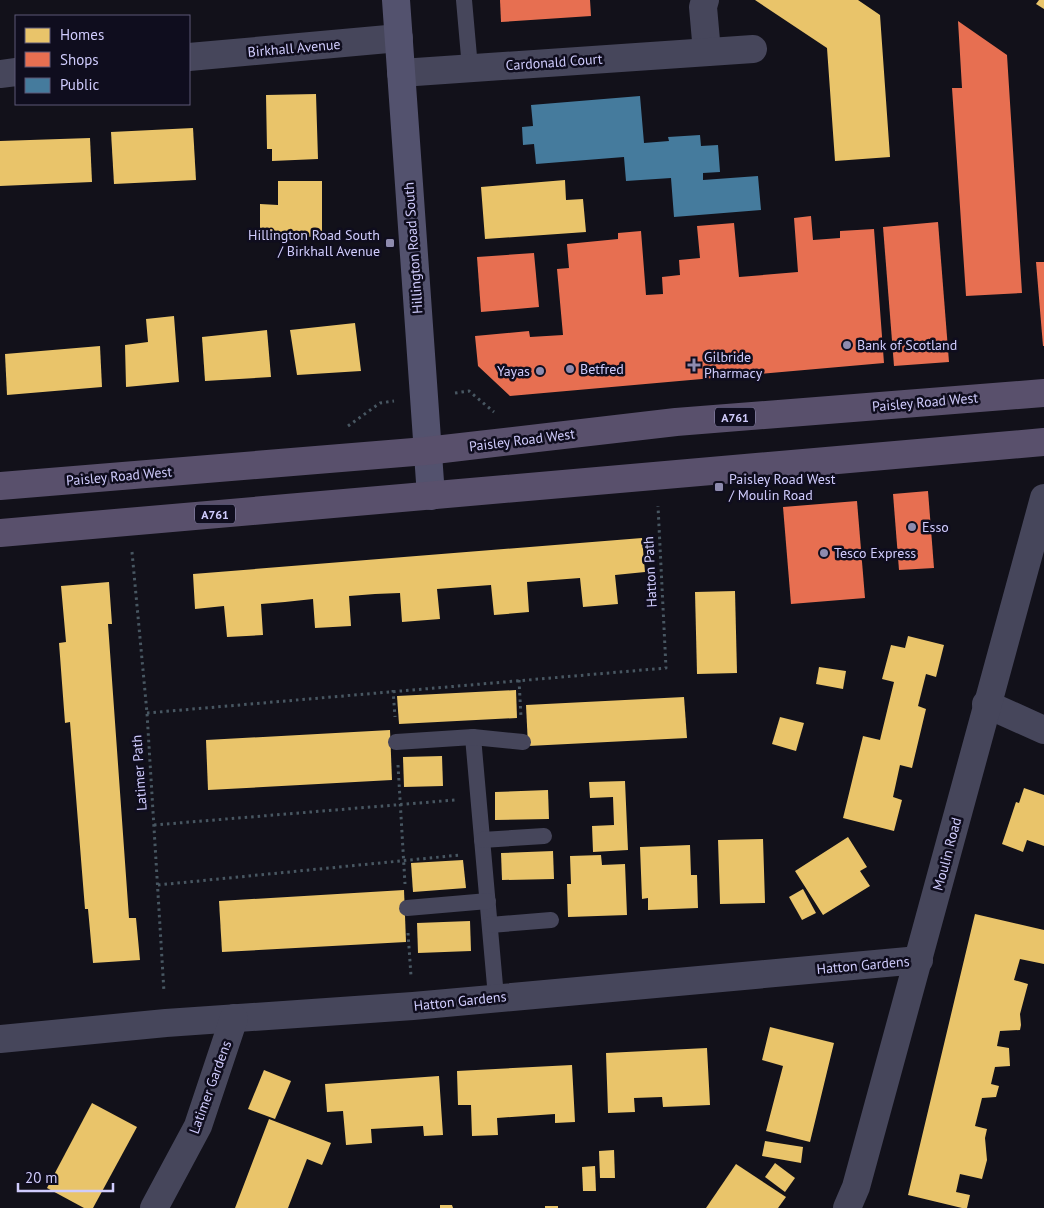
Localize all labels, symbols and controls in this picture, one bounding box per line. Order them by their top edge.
legend [15,15,190,105]
text: Homes [60,25,104,44]
street label: Birkhall Avenue [247,35,341,61]
text: Shops [60,50,99,69]
street label: Cardonald Court [505,50,603,74]
text: Public [60,75,99,94]
street label: Hillington Road South [399,182,427,314]
place label: Hillington Road South / Birkhall Avenue [248,226,380,260]
marker: Hillington Road South / Birkhall Avenue [384,237,396,249]
place label: Bank of Scotland [857,336,957,354]
marker: Bank of Scotland [841,339,853,351]
place label: Gilbride Pharmacy [704,348,763,382]
marker: Gilbride Pharmacy [688,359,700,371]
place label: Betfred [580,360,624,378]
place label: Yayas [497,362,530,380]
marker: Betfred [564,363,576,375]
marker: Yayas [534,365,546,377]
street label: Paisley Road West [871,388,979,416]
road number: A761 [715,408,755,427]
street label: Paisley Road West [468,425,576,455]
street label: Paisley Road West [65,462,173,490]
place label: Paisley Road West / Moulin Road [728,470,836,504]
marker: Paisley Road West / Moulin Road [713,481,725,493]
road number: A761 [195,504,235,524]
place label: Esso [922,518,949,536]
marker: Esso [906,521,918,533]
street label: Hatton Path [639,536,661,608]
place label: Tesco Express [834,544,916,562]
marker: Tesco Express [818,547,830,559]
street label: Latimer Path [127,734,151,812]
street label: Moulin Road [929,815,965,893]
street label: Hatton Gardens [816,952,910,978]
street label: Hatton Gardens [413,987,507,1015]
street label: Latimer Gardens [185,1038,235,1136]
scale bar [18,1160,112,1192]
text: 20 m [25,1168,58,1187]

